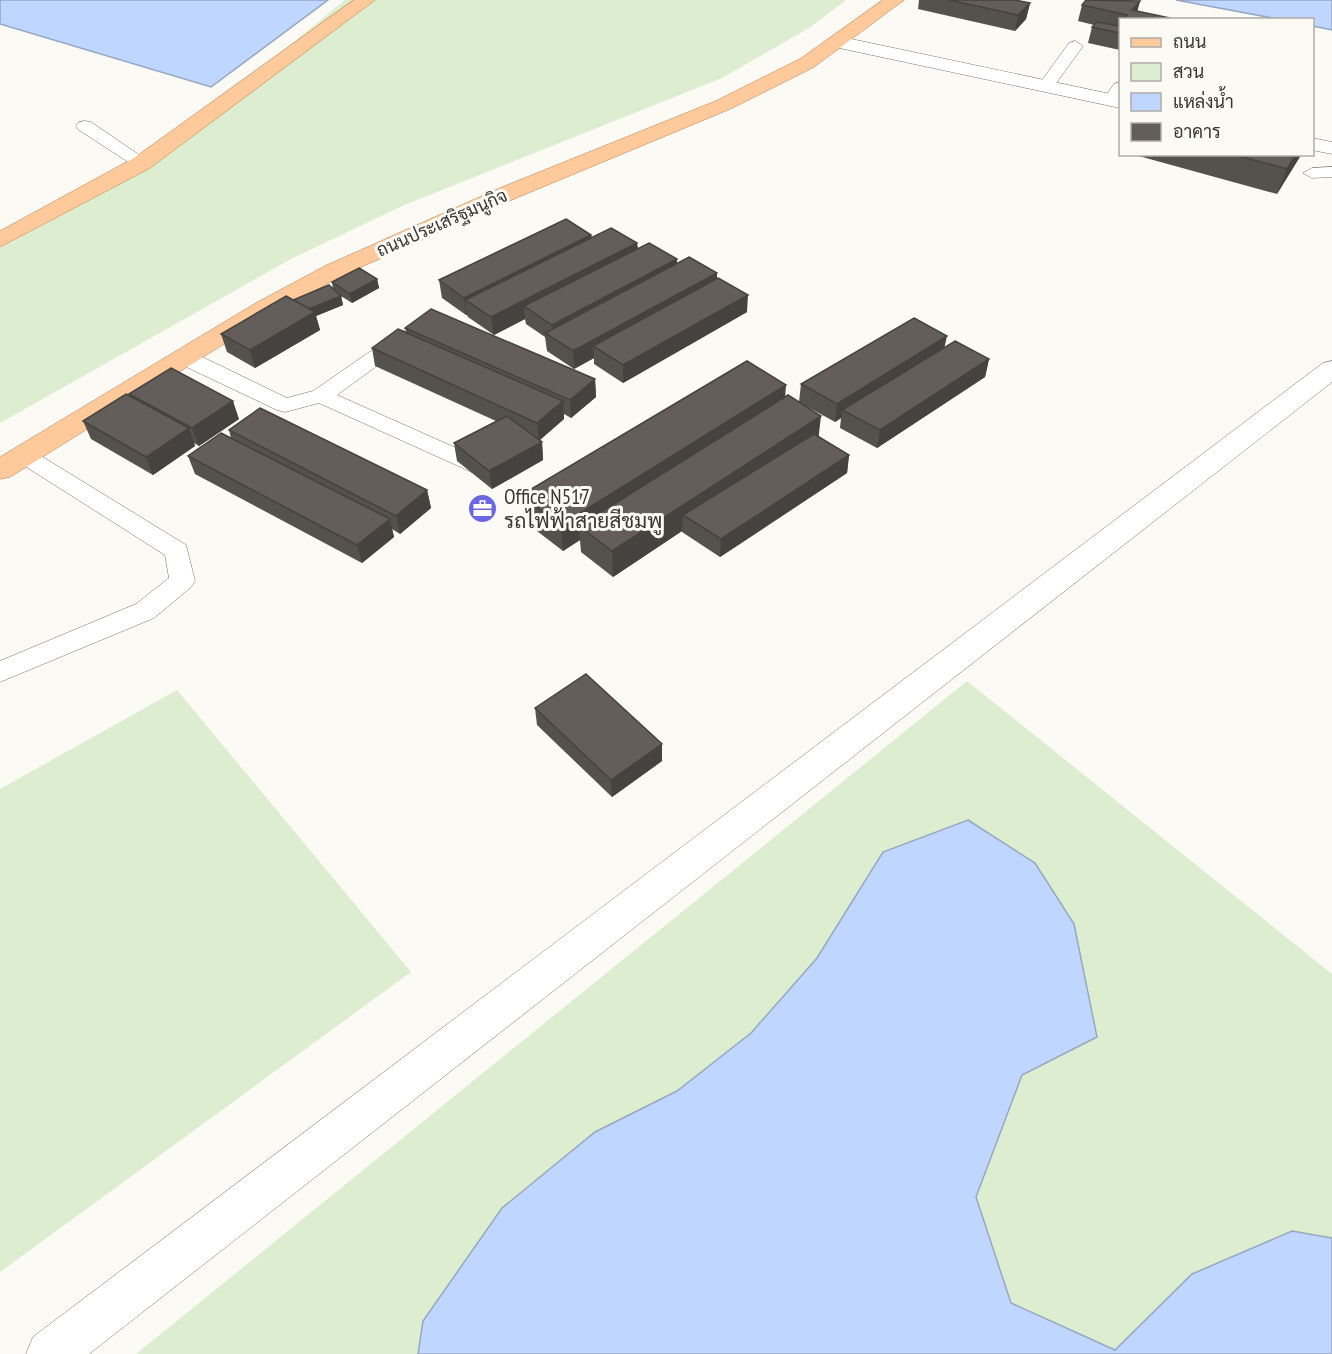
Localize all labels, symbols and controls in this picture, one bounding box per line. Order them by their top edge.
legend [1119,18,1314,156]
text: ถนน [1173,30,1206,53]
text: สวน [1173,60,1204,83]
text: แหล่งน้ำ [1173,86,1234,113]
text: อาคาร [1173,120,1221,143]
street label: ถนนประเสริฐมนูกิจ [373,183,512,264]
place label: Office N517 รถไฟฟ้าสายสีชมพู [504,483,662,536]
office icon: Office N517 รถไฟฟ้าสายสีชมพู [467,493,499,525]

